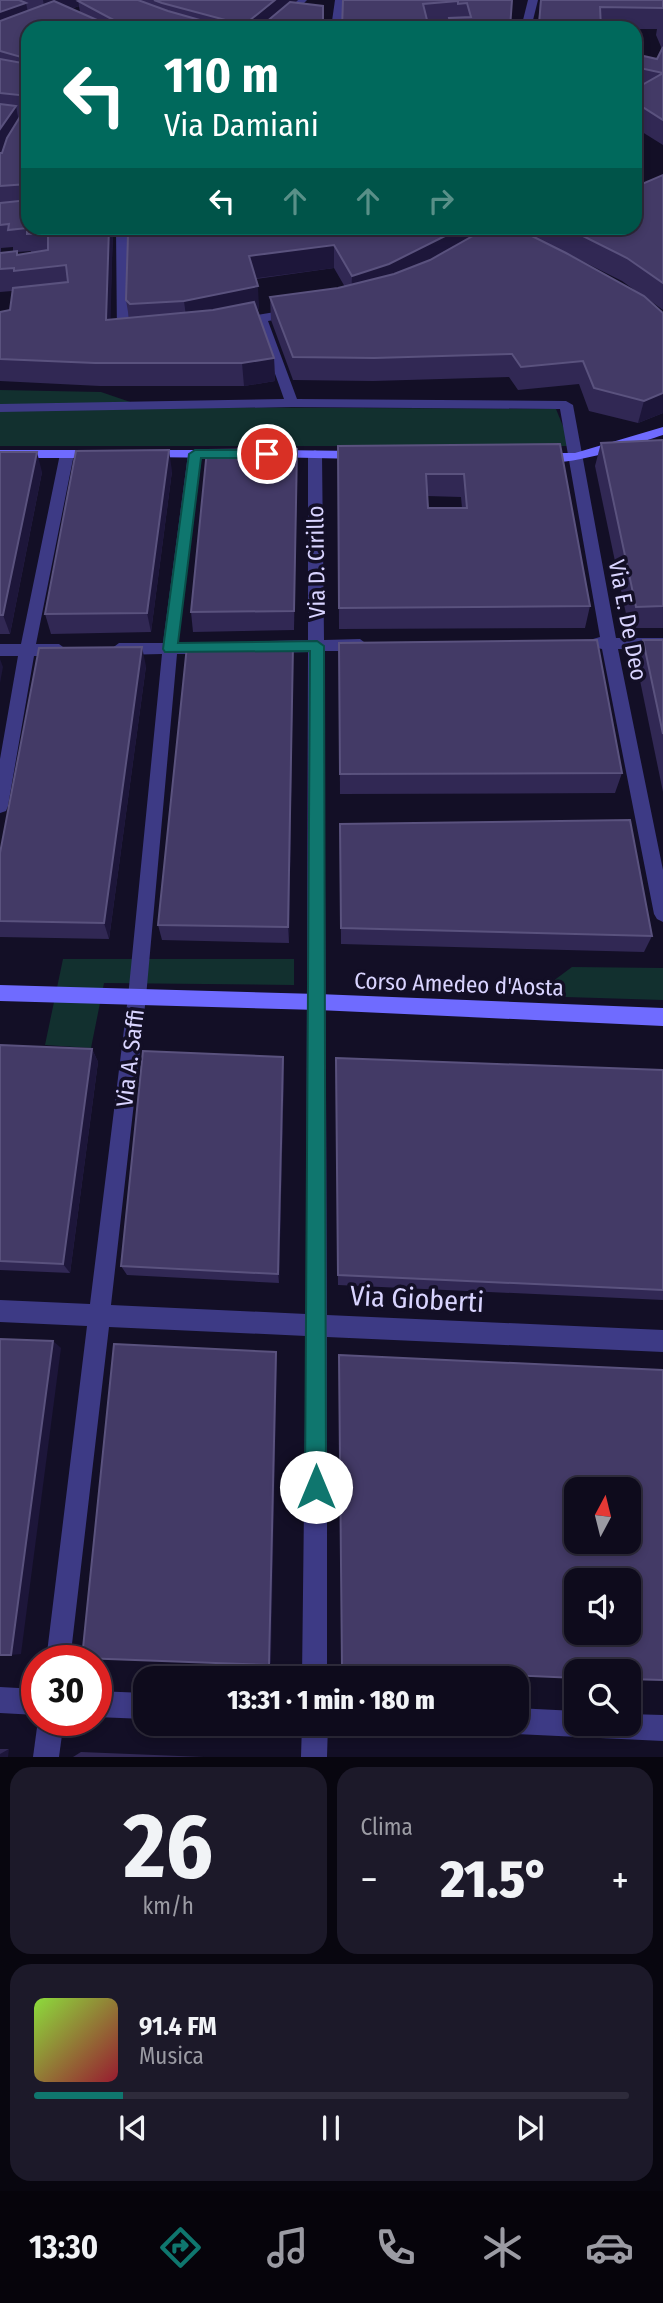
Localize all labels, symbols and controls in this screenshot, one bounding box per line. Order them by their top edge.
text: 110 m [164,46,279,105]
icon: left [49,49,140,140]
text: Via Damiani [164,106,319,144]
icon: left [203,182,241,220]
icon: ahead [276,182,314,220]
icon: ahead [349,182,387,220]
icon: right [422,182,460,220]
pin [237,424,297,484]
icon: arrive [248,435,286,473]
street label: Via D. Cirillo [301,505,331,619]
street label: Via E. De Deo [603,557,653,683]
street label: Corso Amedeo d'Aosta [354,966,564,1002]
street label: Via A. Saffi [110,1007,150,1109]
street label: Via Gioberti [349,1279,485,1319]
position arrow [279,1450,353,1524]
north arrow [564,1477,640,1554]
map controls [564,1477,641,1736]
button: sound [564,1568,641,1645]
speed limit sign: 30 [21,1645,112,1736]
button: search [564,1659,641,1736]
text: 13:31 · 1 min · 180 m [227,1685,435,1716]
text: 26 [123,1792,213,1901]
text: Clima [361,1813,413,1841]
text: 21.5° [440,1848,549,1911]
text: − [361,1857,378,1903]
text: + [612,1857,629,1903]
text: km/h [143,1892,194,1920]
text: 91.4 FM [139,2011,217,2042]
text: Musica [139,2042,204,2070]
icon: previous [114,2109,152,2147]
icon: pause [312,2109,350,2147]
icon: next [511,2109,549,2147]
icon: directions [156,2223,205,2272]
icon: music [263,2223,312,2272]
icon: phone [371,2223,420,2272]
icon: climate [478,2223,527,2272]
icon: car [585,2223,634,2272]
text: 13:30 [29,2228,98,2266]

